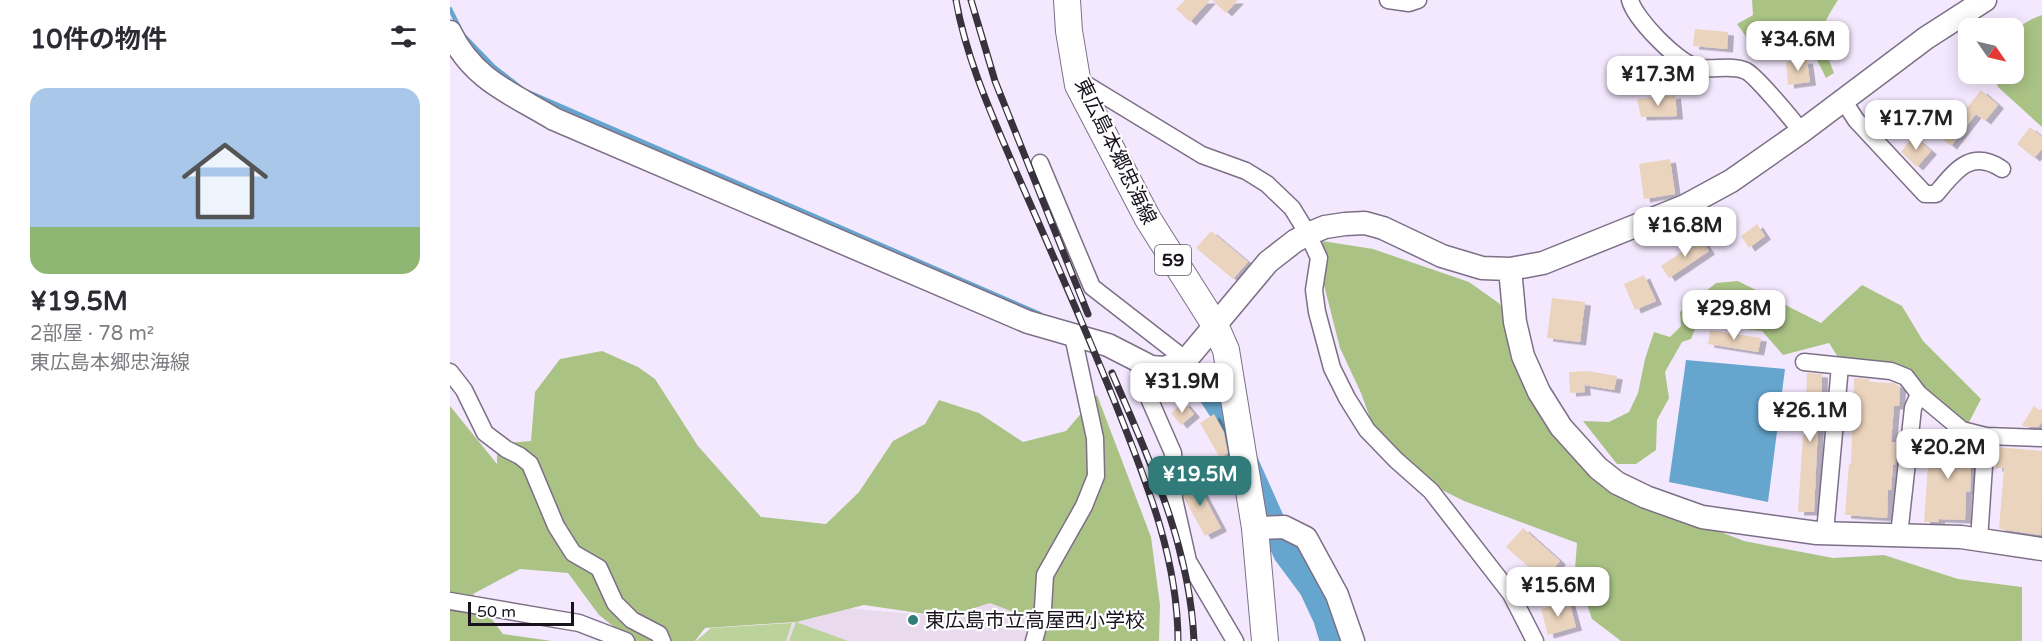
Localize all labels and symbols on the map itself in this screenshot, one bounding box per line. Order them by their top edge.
north arrow [1958,18,2024,84]
pin: ¥34.6M [1749,21,1847,72]
pin: ¥17.3M [1609,56,1707,107]
street label: 東広島本郷忠海線 [1069,74,1161,229]
pin: ¥17.7M [1867,100,1965,151]
pin: ¥16.8M [1636,207,1734,258]
road number: 59 [1155,245,1191,275]
pin: ¥29.8M [1685,290,1783,341]
pin: ¥31.9M [1133,363,1231,414]
pin: ¥26.1M [1761,392,1859,443]
pin: ¥20.2M [1899,429,1997,480]
pin: ¥19.5M [1151,456,1249,507]
pin: ¥15.6M [1509,567,1607,618]
scale bar [468,599,574,626]
place label: 東広島市立高屋西小学校 [925,609,1145,633]
marker: 東広島市立高屋西小学校 [906,613,920,627]

